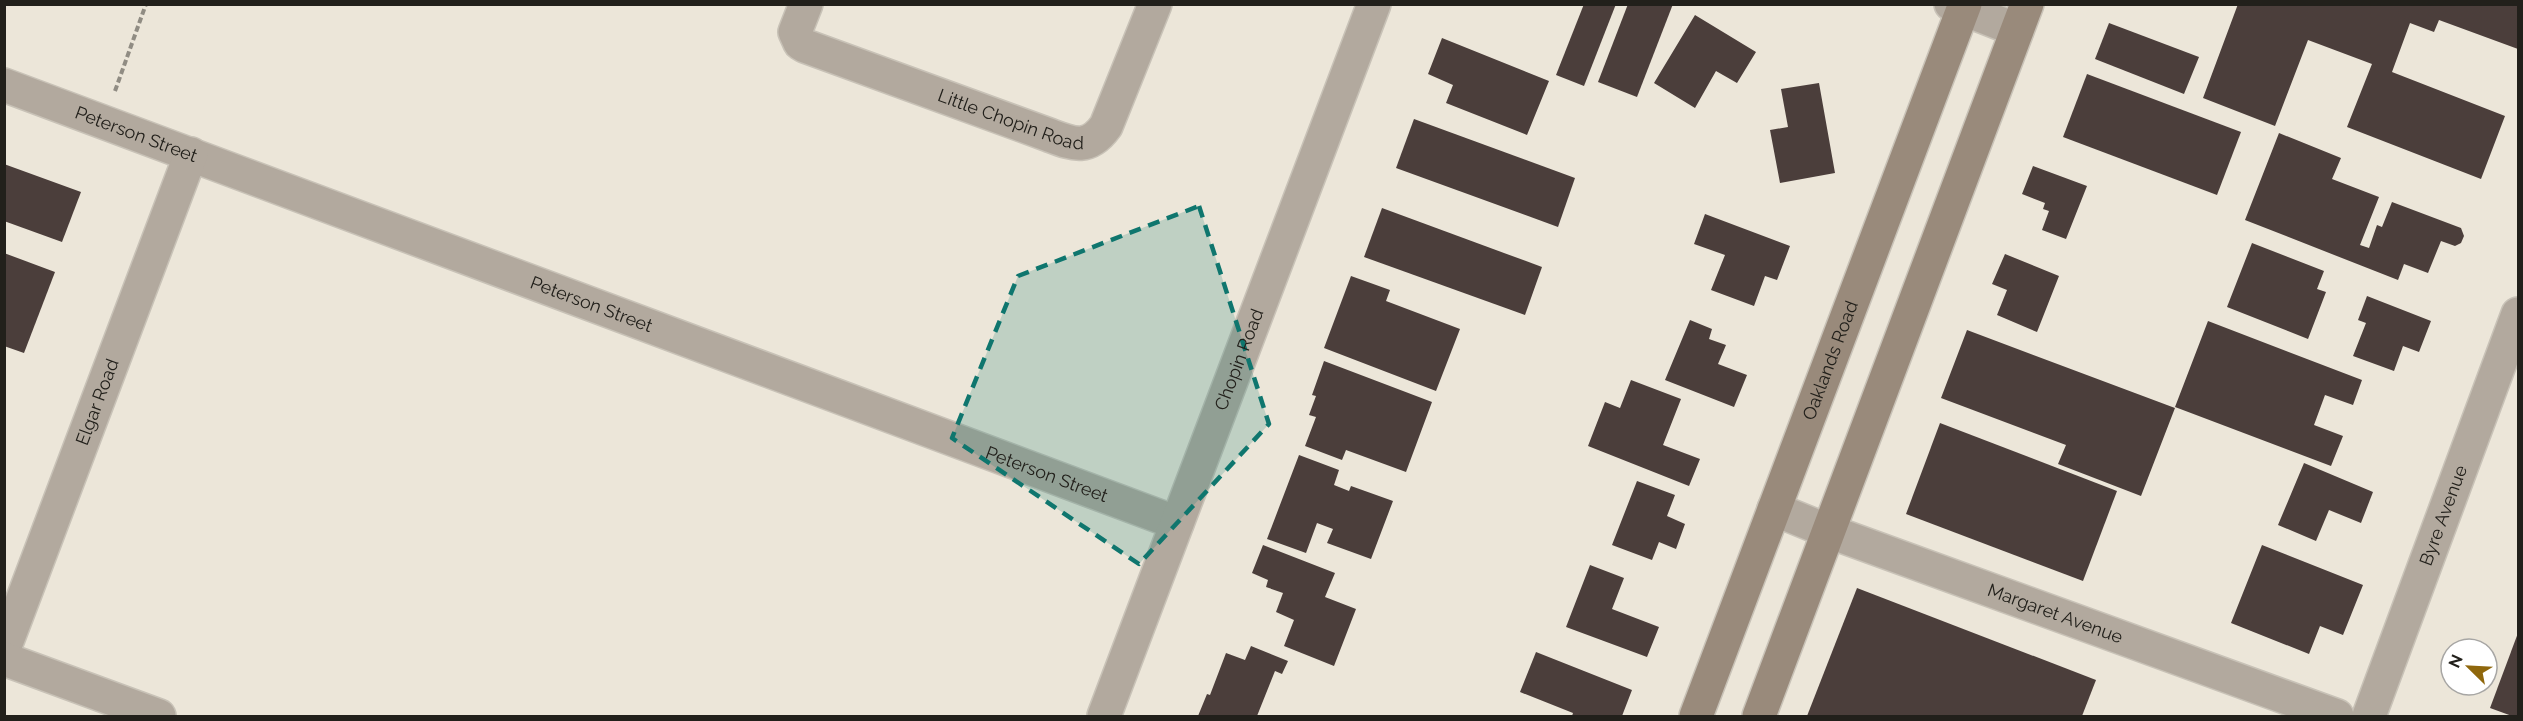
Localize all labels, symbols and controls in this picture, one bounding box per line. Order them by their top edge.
street label: Little Chopin Road [935,84,1084,153]
street label: Peterson Street [72,101,200,166]
street label: Peterson Street [528,272,656,336]
street label: Oaklands Road [1798,298,1862,423]
street label: Chopin Road [1210,306,1267,413]
street label: Elgar Road [71,356,123,448]
street label: Peterson Street [983,442,1111,506]
street label: Byre Avenue [2415,462,2471,568]
street label: Margaret Avenue [1985,579,2126,647]
north arrow [2439,637,2499,697]
text: N [2445,652,2467,671]

